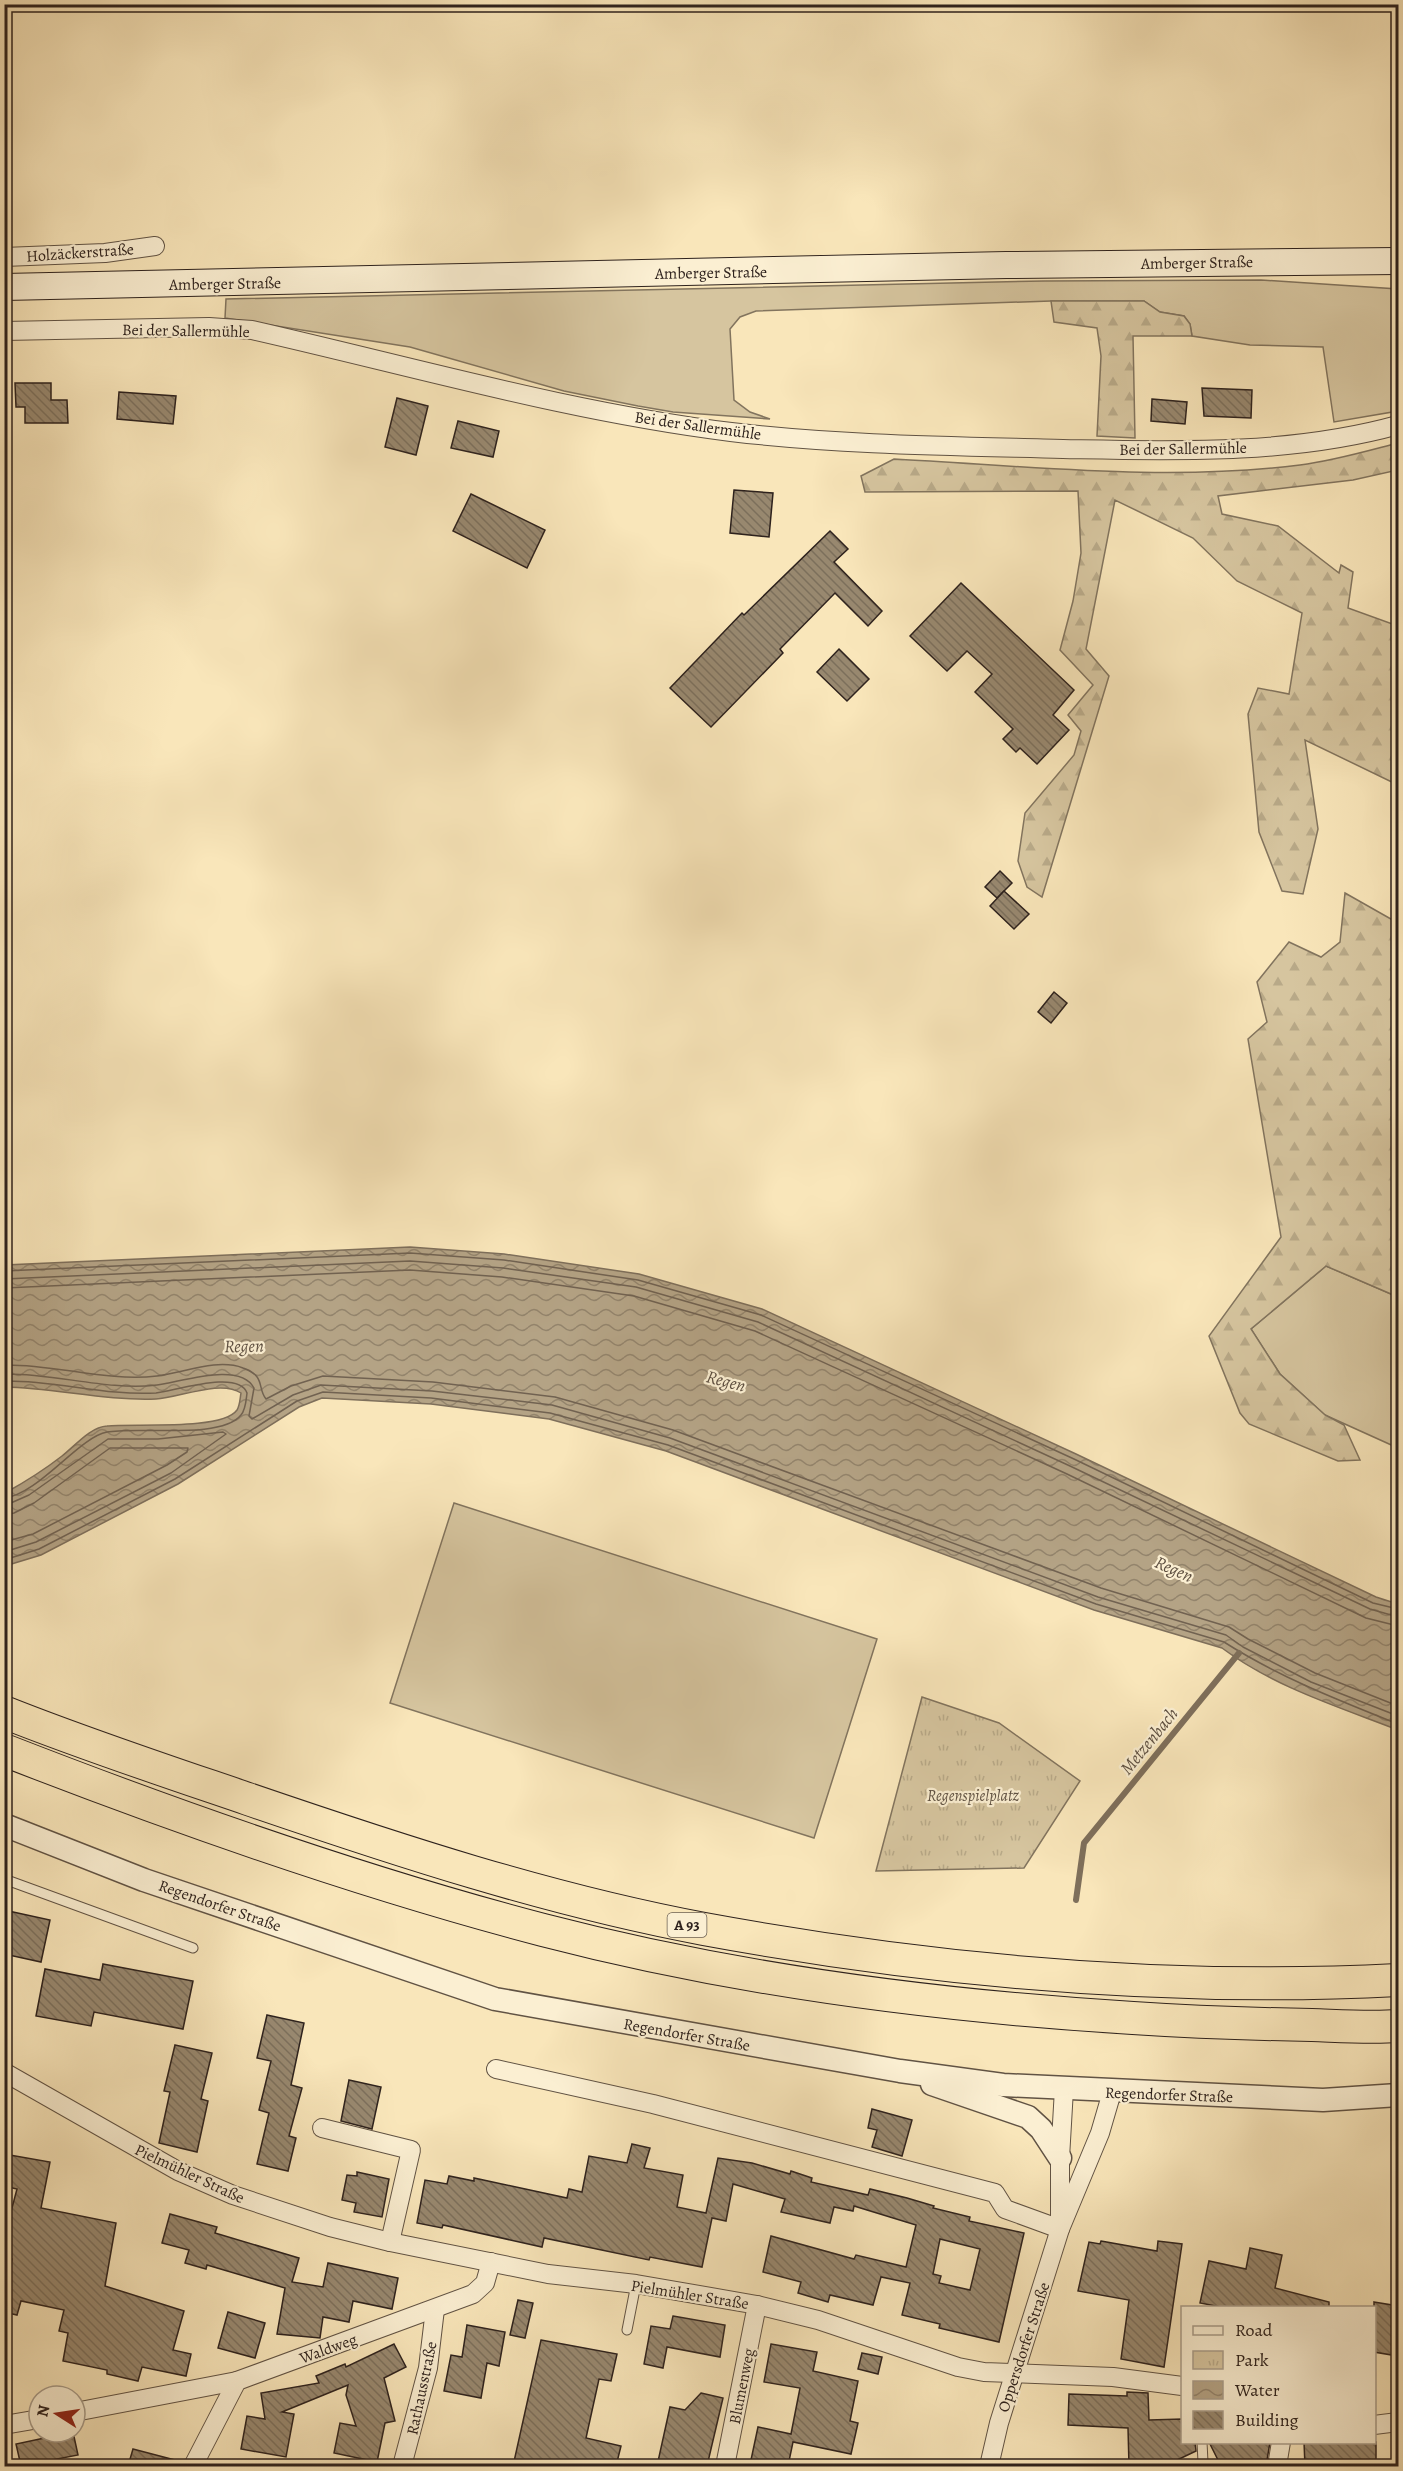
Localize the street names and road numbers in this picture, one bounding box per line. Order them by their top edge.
street label: Holzäckerstraße [25,238,135,268]
street label: Amberger Straße [1140,251,1253,275]
street label: Amberger Straße [654,261,767,285]
street label: Amberger Straße [168,272,281,296]
street label: Bei der Sallermühle [122,319,250,343]
street label: Bei der Sallermühle [633,406,763,446]
street label: Bei der Sallermühle [1119,437,1247,461]
street label: Regendorfer Straße [155,1875,284,1937]
road number: A 93 [668,1913,706,1937]
street label: Regendorfer Straße [622,2013,752,2057]
street label: Regendorfer Straße [1105,2082,1233,2108]
street label: Pielmühler Straße [131,2139,248,2209]
street label: Pielmühler Straße [629,2275,750,2315]
street label: Oppersdorfer Straße [993,2279,1055,2415]
street label: Waldweg [296,2328,360,2370]
street label: Rathausstraße [401,2339,443,2437]
street label: Blumenweg [724,2346,760,2426]

